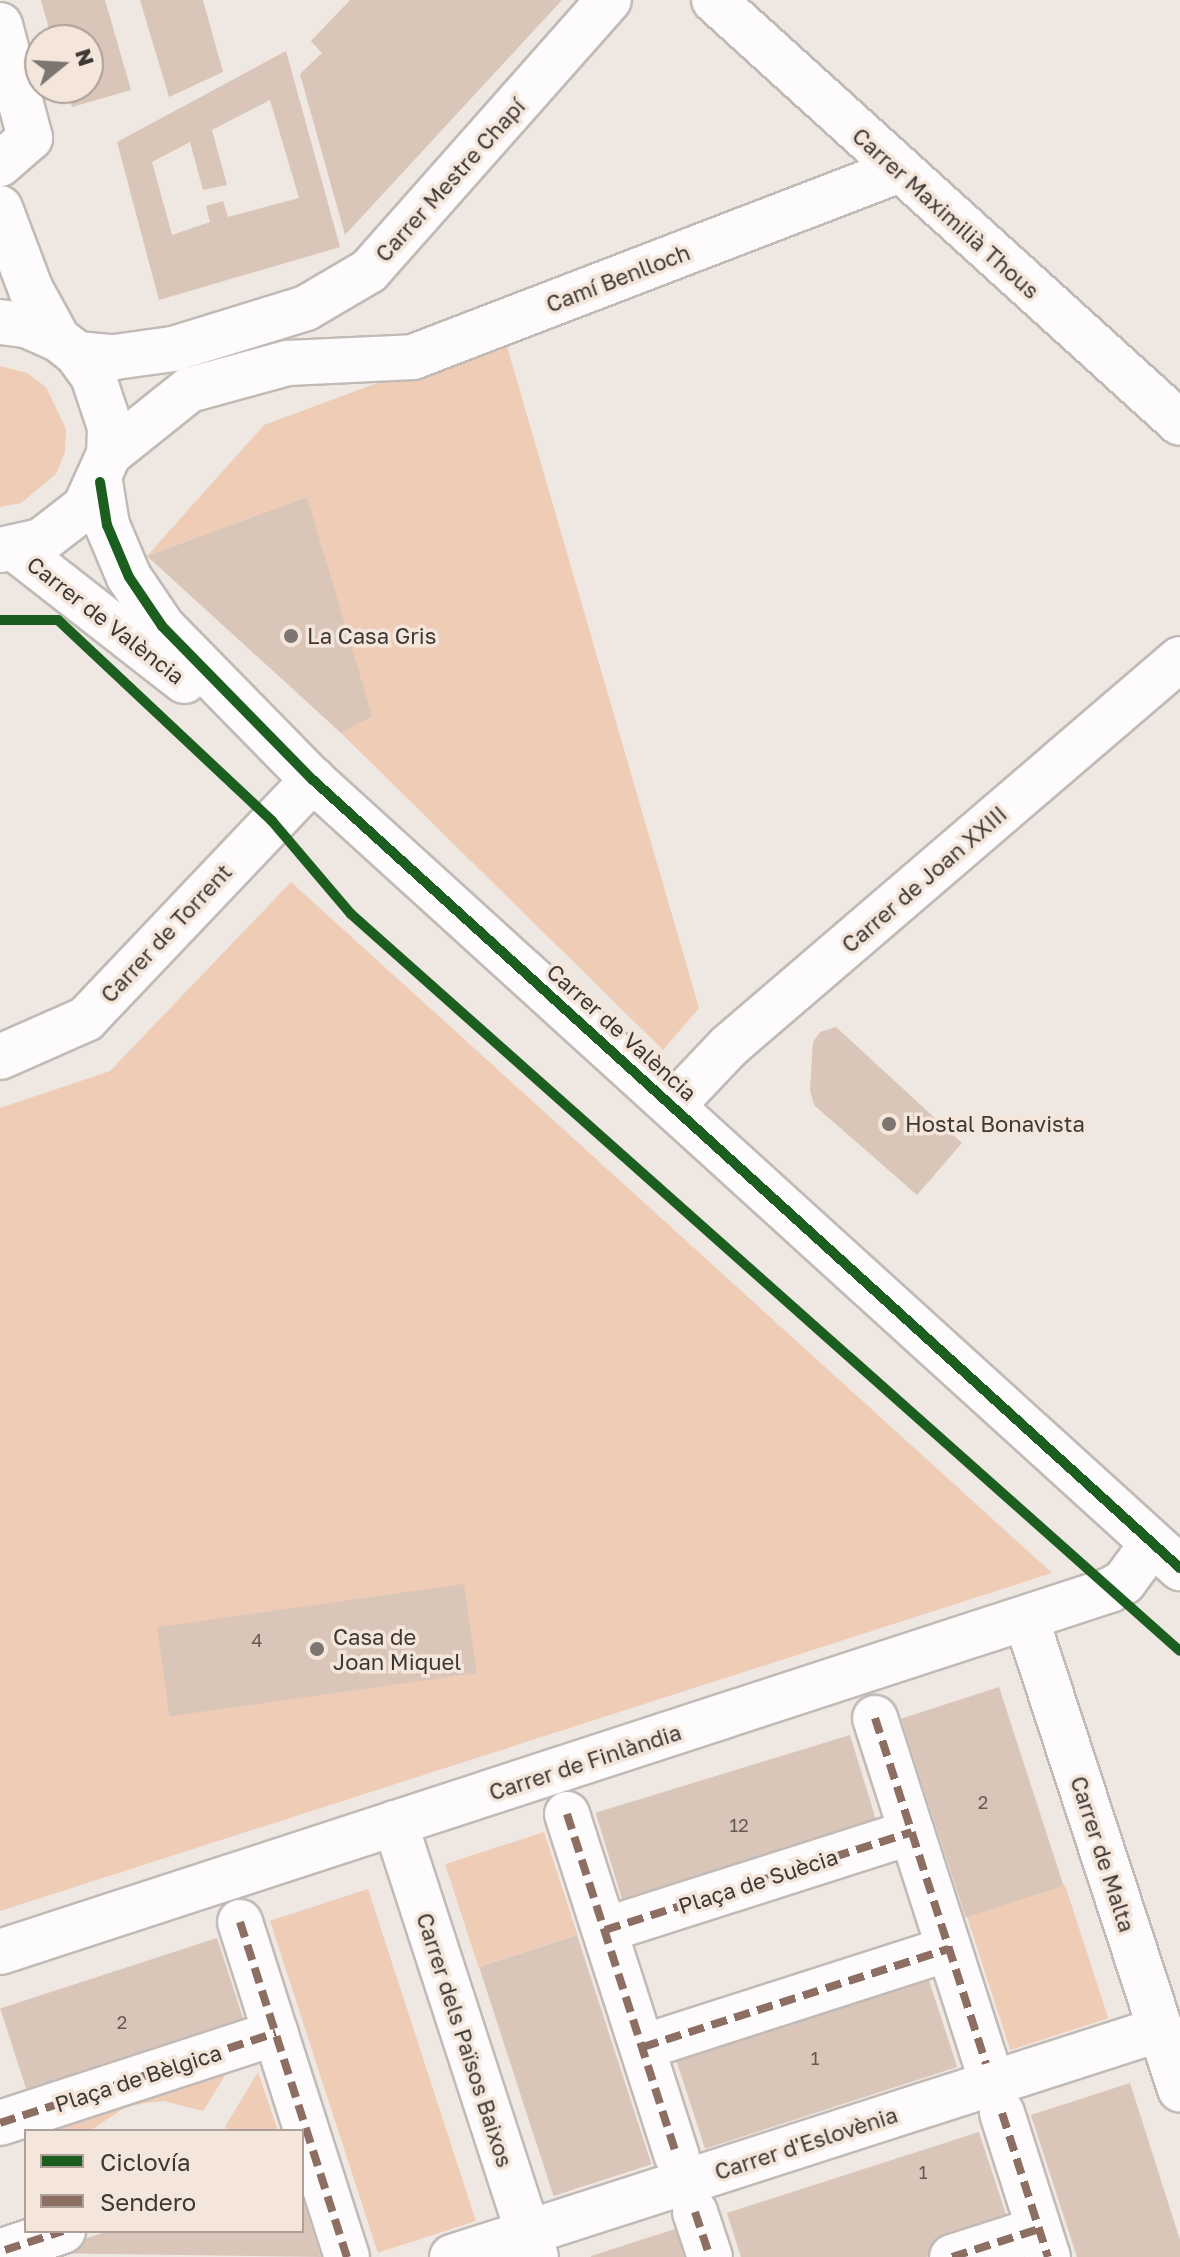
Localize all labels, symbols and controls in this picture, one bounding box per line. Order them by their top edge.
north arrow [24,24,104,104]
text: N [70,45,101,69]
street label: Carrer Mestre Chapí [370,93,530,267]
street label: Carrer Maximilià Thous [847,122,1045,304]
street label: Camí Benlloch [542,238,694,318]
street label: Carrer de València [22,550,190,690]
place label: La Casa Gris [307,623,436,649]
marker: La Casa Gris [282,627,300,645]
street label: Carrer de Joan XXIII [836,800,1012,958]
street label: Carrer de Torrent [95,858,237,1008]
street label: Carrer de València [542,958,702,1106]
place label: Hostal Bonavista [905,1111,1085,1137]
marker: Hostal Bonavista [880,1115,898,1133]
place label: Casa de Joan Miquel [333,1623,461,1674]
house number: 4 [252,1629,262,1651]
marker: Casa de Joan Miquel [308,1640,326,1658]
street label: Carrer de Finlàndia [486,1718,684,1806]
street label: Carrer de Malta [1065,1773,1141,1935]
house number: 2 [978,1791,988,1813]
house number: 12 [729,1814,749,1836]
street label: Plaça de Suècia [675,1843,841,1919]
street label: Carrer dels Països Baixos [411,1910,519,2170]
house number: 2 [117,2011,127,2033]
street label: Plaça de Bèlgica [51,2039,225,2117]
house number: 1 [811,2047,819,2069]
street label: Carrer d'Eslovènia [711,2101,901,2185]
legend [24,2129,304,2233]
text: Ciclovía [100,2147,191,2176]
house number: 1 [919,2161,927,2183]
text: Sendero [100,2187,196,2216]

